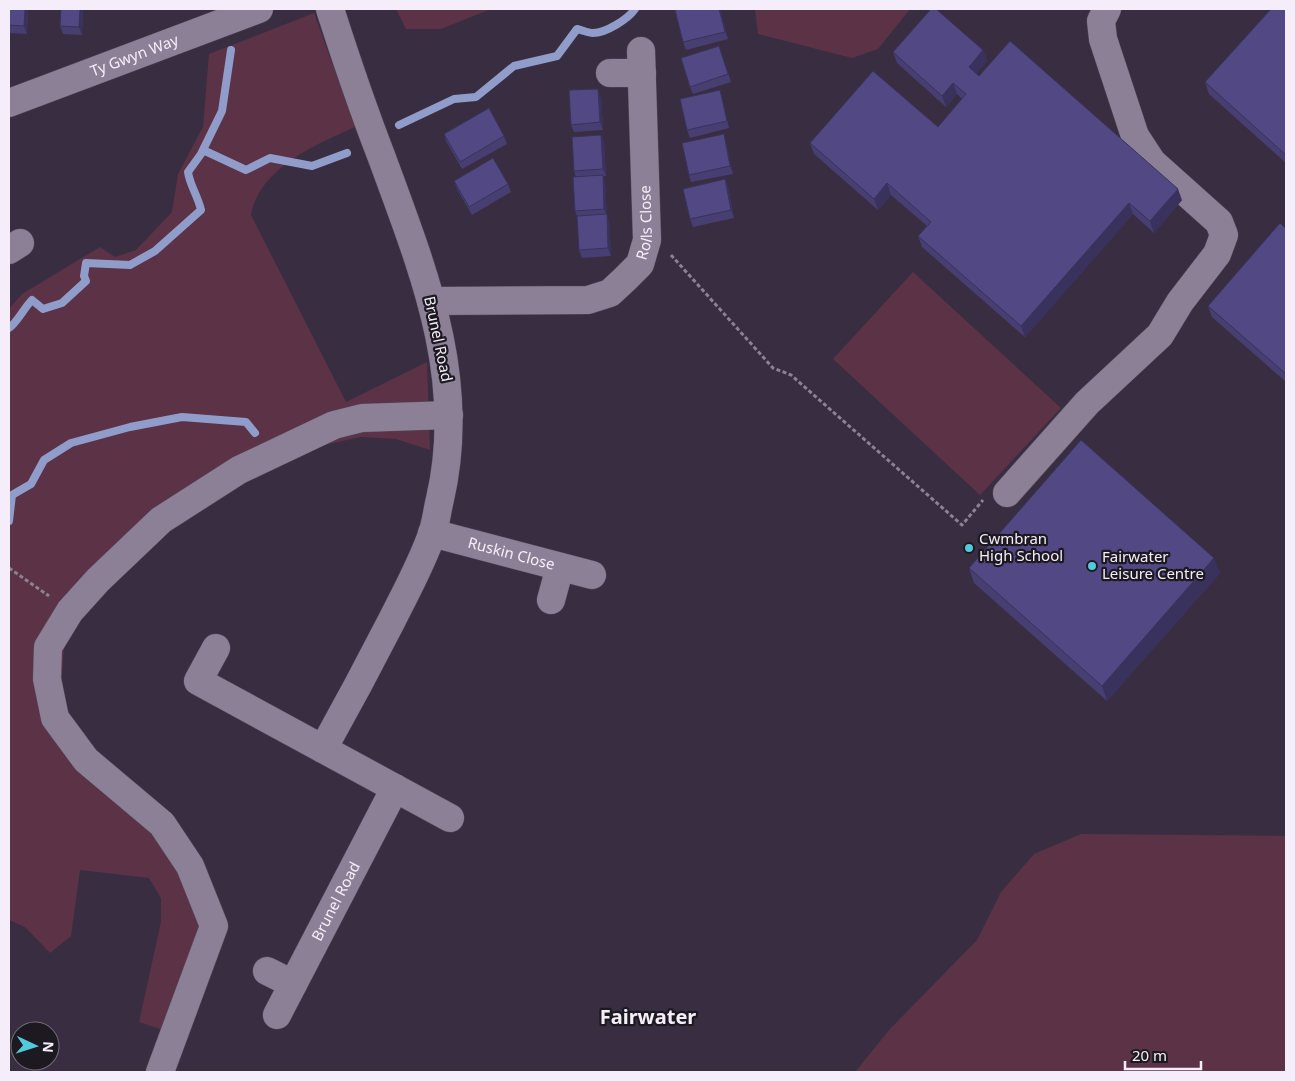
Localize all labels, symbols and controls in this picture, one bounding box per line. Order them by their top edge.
street label: Ty Gwyn Way [87,29,181,81]
street label: Rolls Close [631,185,656,262]
street label: Brunel Road [420,294,458,383]
place label: Cwmbran High School [979,528,1063,565]
street label: Ruskin Close [466,532,557,574]
marker: Cwmbran High School [963,542,975,554]
place label: Fairwater Leisure Centre [1102,546,1204,583]
marker: Fairwater Leisure Centre [1086,560,1098,572]
street label: Brunel Road [306,858,364,944]
district label: Fairwater [600,1003,696,1030]
north arrow [10,1021,60,1071]
scale bar [1125,1038,1201,1070]
text: N [39,1041,58,1053]
text: 20 m [1132,1045,1167,1065]

